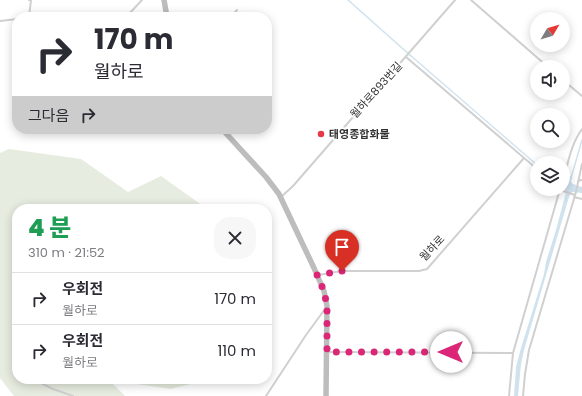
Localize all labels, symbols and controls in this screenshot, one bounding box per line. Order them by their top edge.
north arrow [530,12,570,52]
map controls [530,12,570,196]
text: 170 m [94,20,173,59]
icon: right [28,28,80,80]
street label: 월하로893번길 [346,58,406,122]
text: 월하로 [94,59,144,84]
button: sound [530,60,570,100]
icon: right [77,104,99,126]
text: 그다음 [28,105,69,126]
button: search [530,108,570,148]
place label: 태영종합화물 [329,126,390,142]
marker: 태영종합화물 [316,129,326,139]
button: layers [530,156,570,196]
text: 4 분 [28,211,71,244]
button: close [214,217,256,259]
pin [325,230,359,271]
street label: 월하로 [416,231,448,265]
icon: arrive [331,236,353,258]
text: 310 m · 21:52 [28,243,105,262]
text: 우회전 [62,278,103,299]
icon: right [28,288,50,310]
text: 170 m [214,288,256,309]
text: 월하로 [62,301,98,320]
text: 우회전 [62,330,103,351]
position arrow [430,331,472,373]
icon: right [28,340,50,362]
text: 110 m [218,340,256,361]
text: 월하로 [62,353,98,372]

